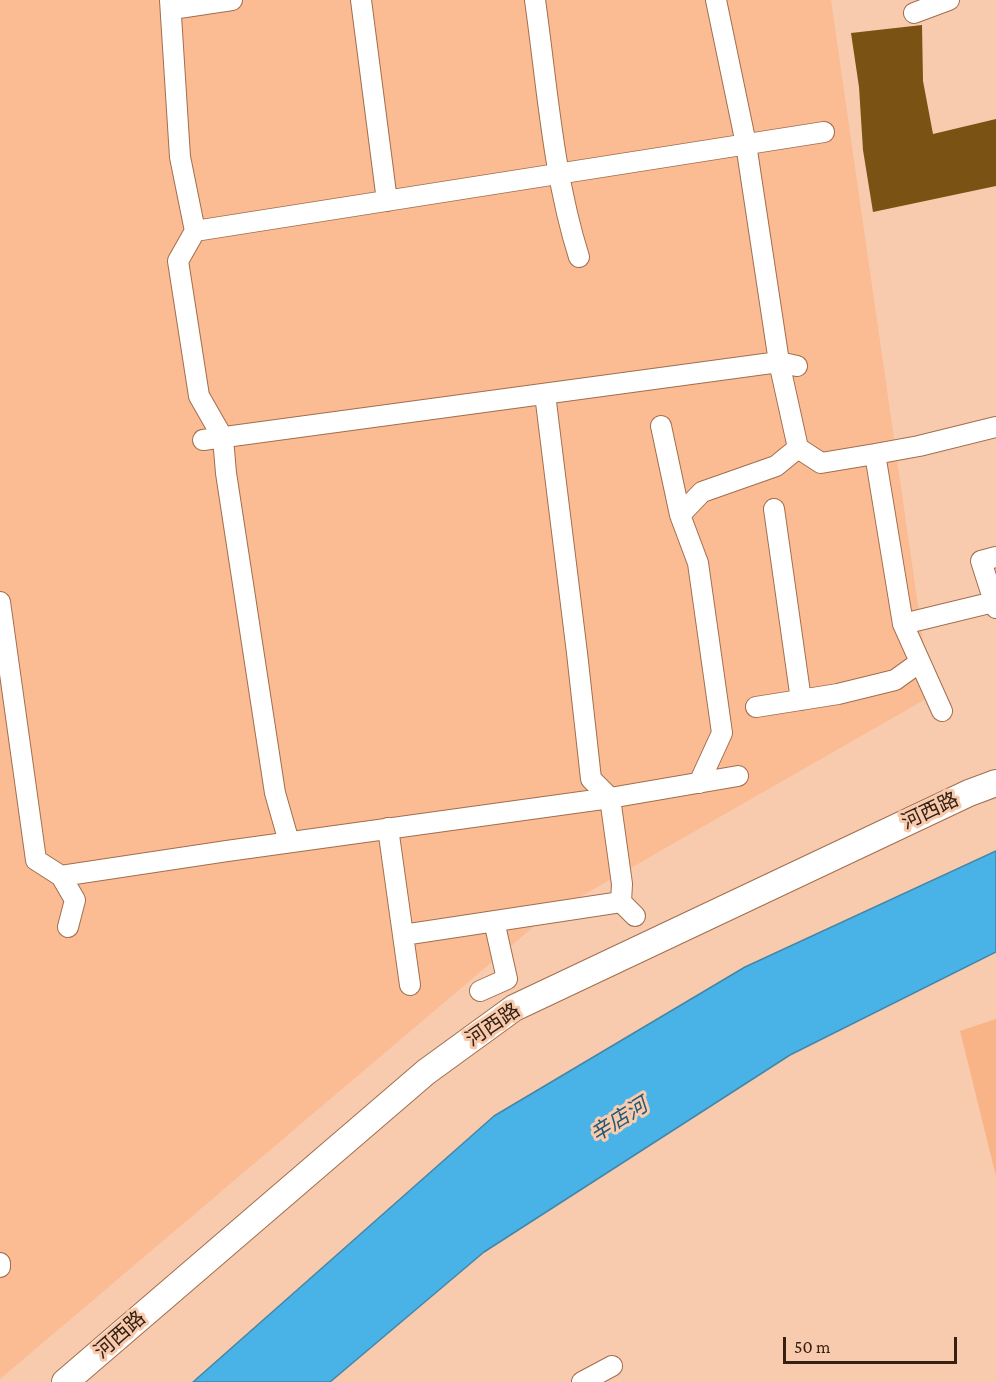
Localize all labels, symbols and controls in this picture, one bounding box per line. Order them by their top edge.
street label: 河西路 [898,787,962,835]
street label: 河西路 [461,998,525,1052]
water label: 辛店河 [586,1093,652,1147]
street label: 河西路 [89,1306,151,1364]
scale bar [786,1325,960,1363]
text: 50 m [794,1337,831,1357]

